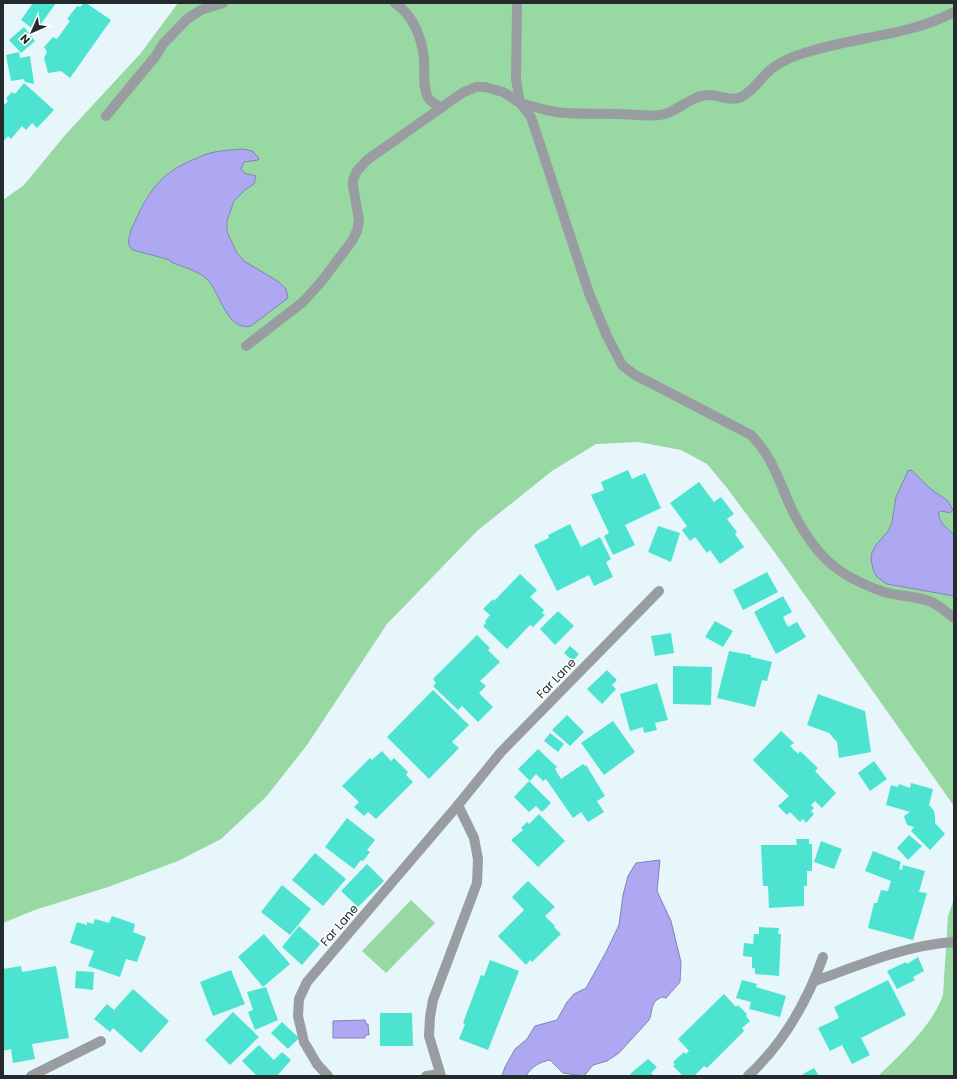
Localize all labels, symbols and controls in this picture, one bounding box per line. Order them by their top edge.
north arrow [12,12,52,52]
text: N [16,30,34,48]
street label: Far Lane [532,654,580,702]
street label: Far Lane [316,900,362,950]

